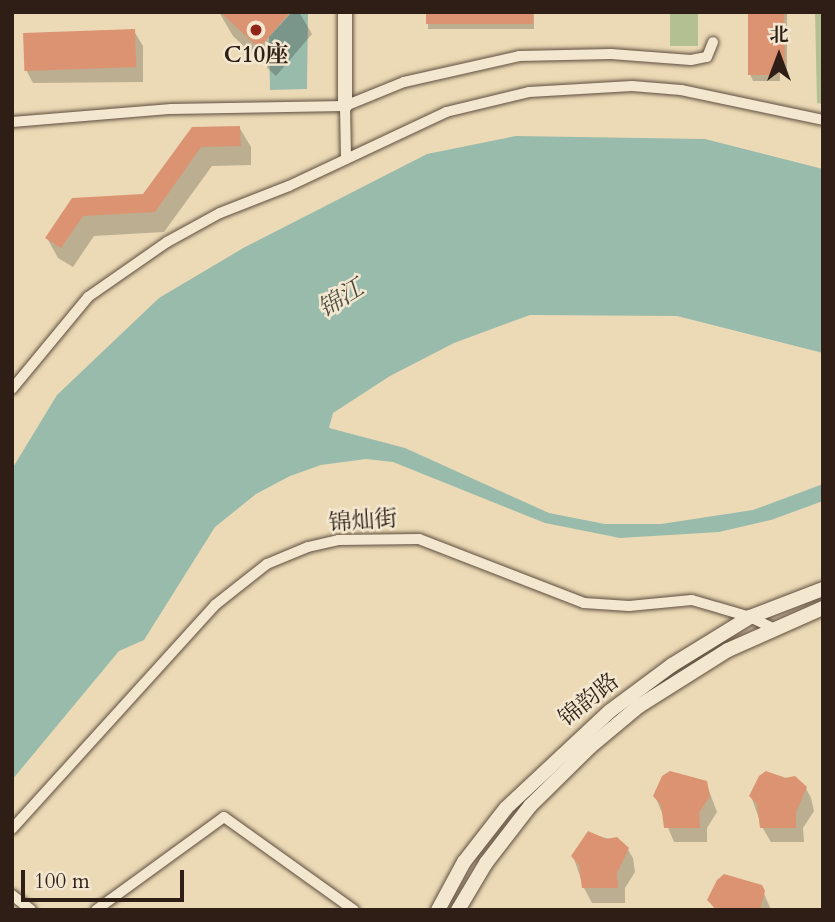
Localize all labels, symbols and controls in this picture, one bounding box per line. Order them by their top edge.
north arrow [744,21,814,91]
marker: C10座 [248,22,264,38]
text: 北 [769,22,789,48]
place label: C10座 [224,41,288,69]
water label: 锦江 [313,274,369,324]
street label: 锦灿街 [328,505,398,537]
street label: 锦韵路 [554,668,624,732]
scale bar [24,856,187,900]
text: 100 m [34,867,90,896]

